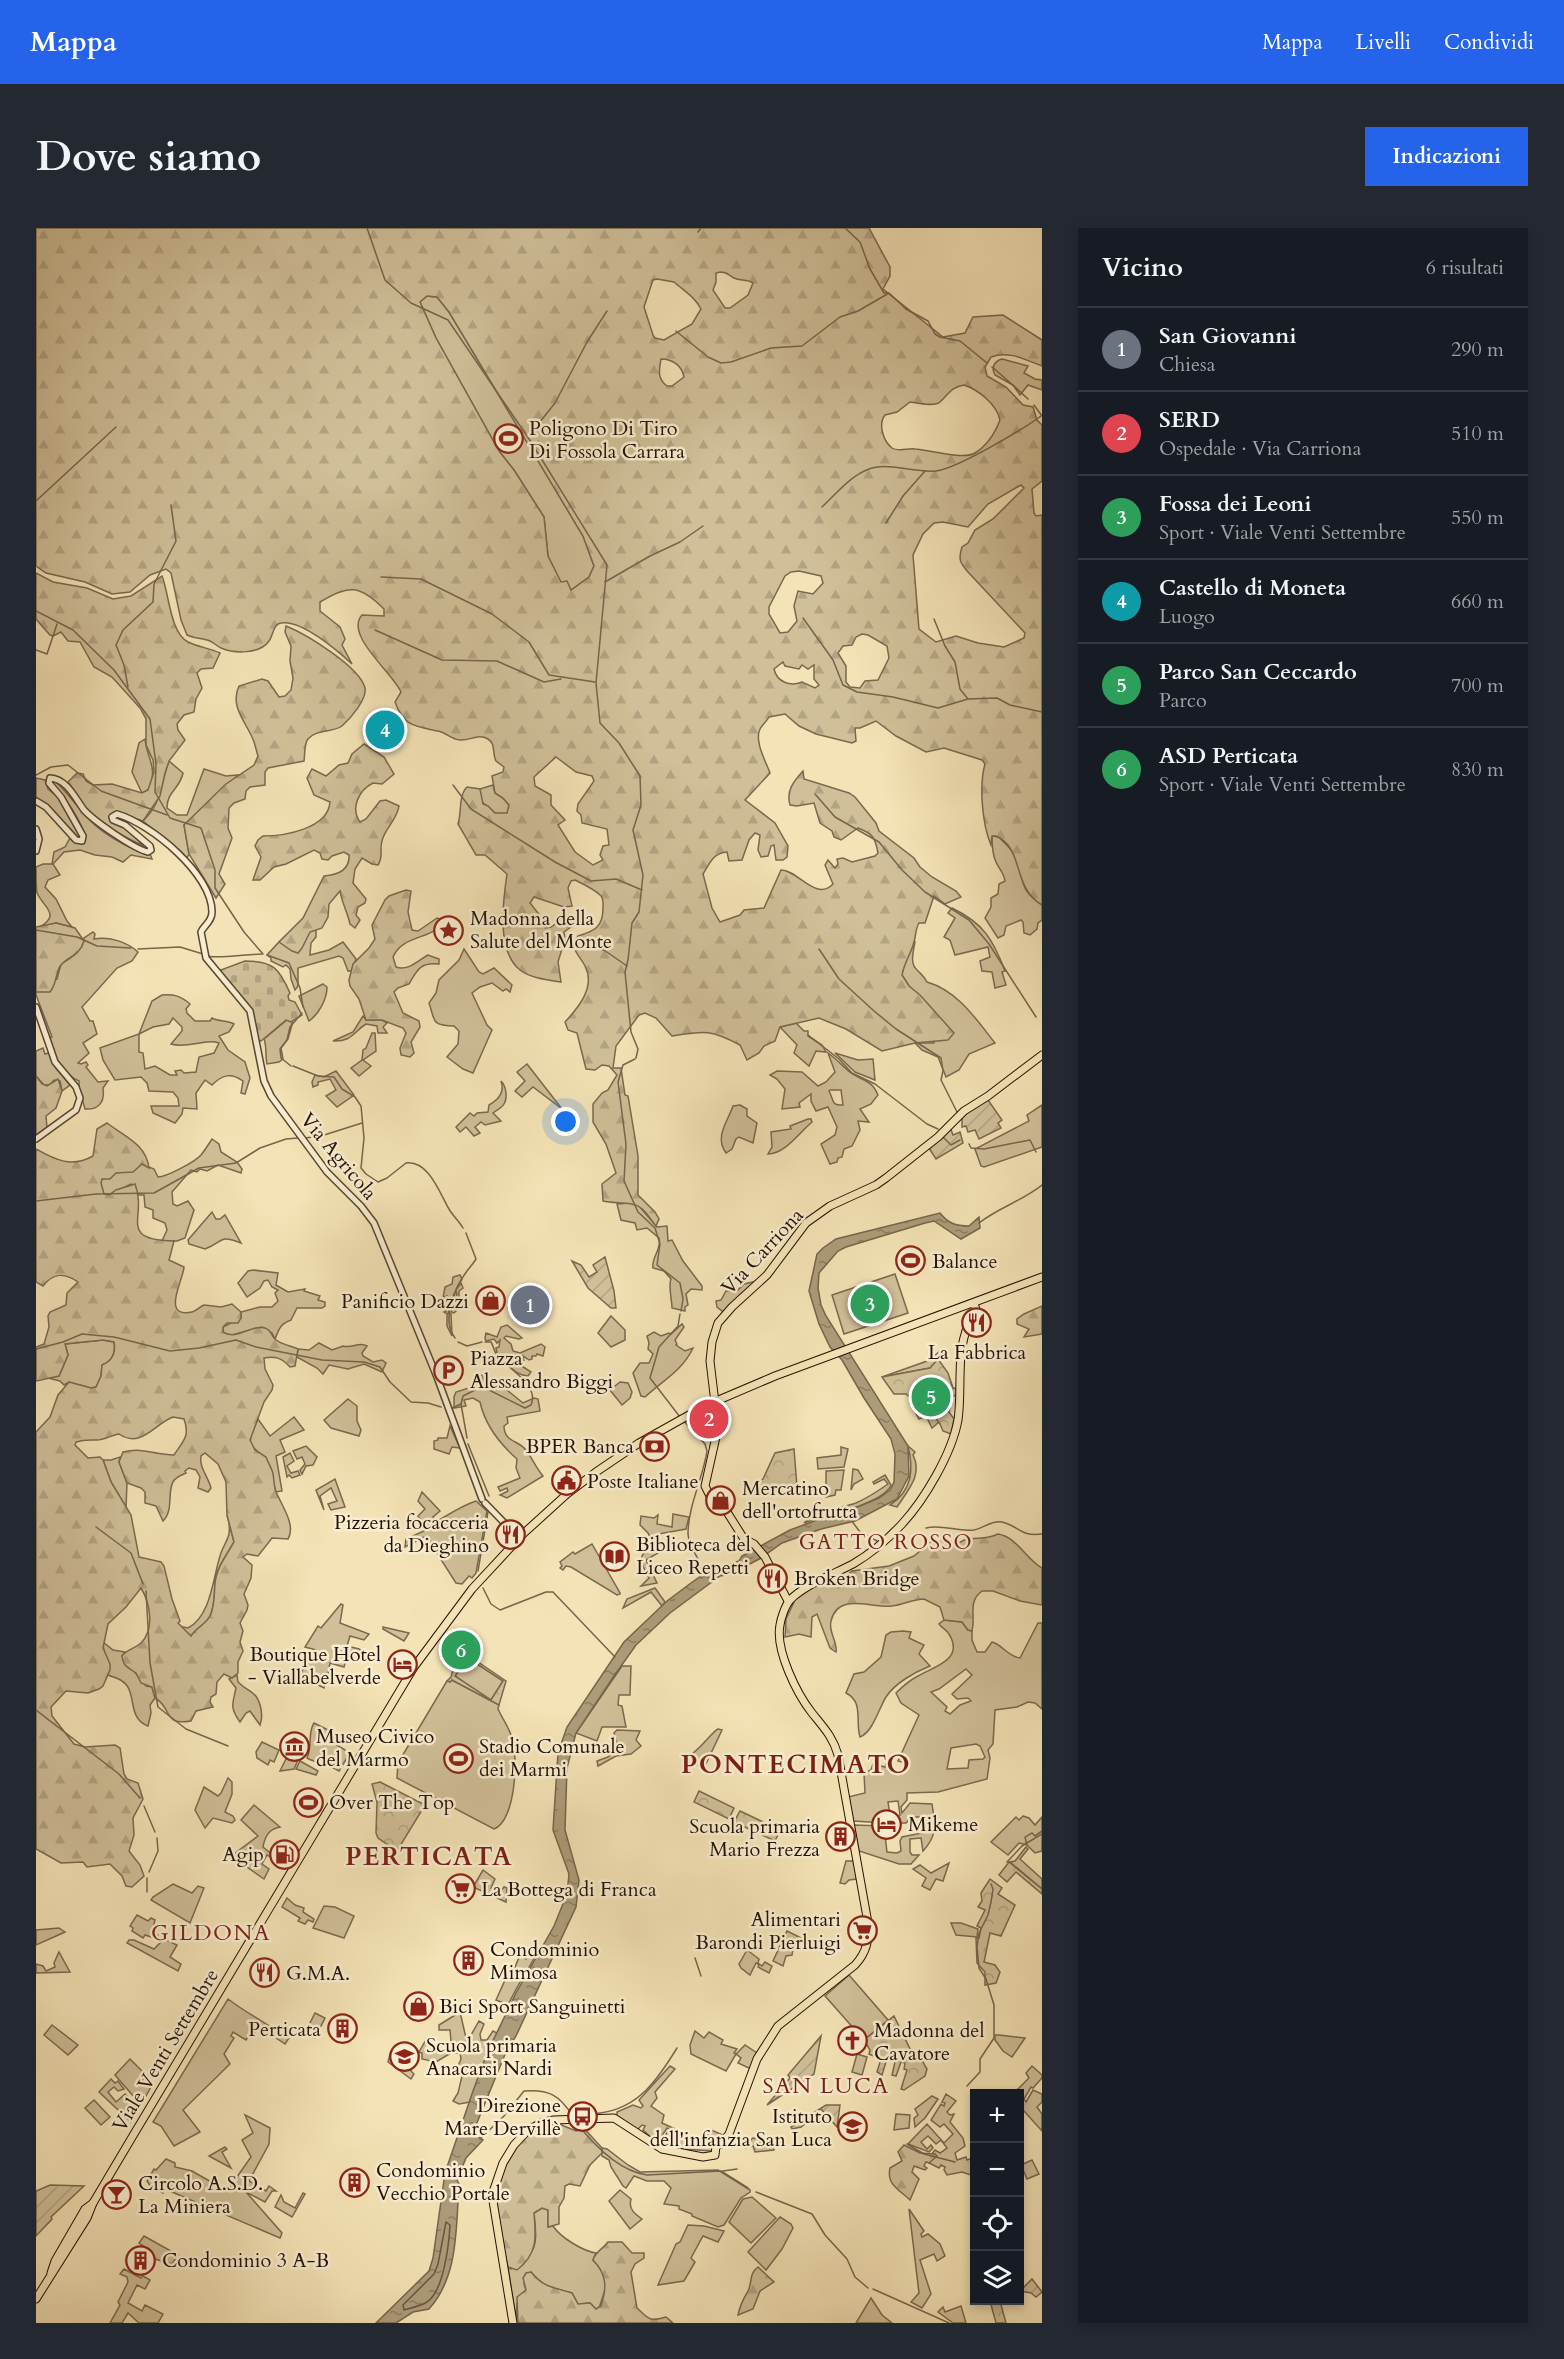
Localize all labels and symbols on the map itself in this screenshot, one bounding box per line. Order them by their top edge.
place label: Poligono Di Tiro Di Fossola Carrara [529,415,685,465]
sports icon: Poligono Di Tiro Di Fossola Carrara [492,423,524,455]
pin: 4 [366,708,404,752]
place label: Madonna della Salute del Monte [470,905,612,955]
place icon: Madonna della Salute del Monte [433,914,465,946]
street label: Via Agricola [294,1107,383,1206]
your location [551,1107,580,1136]
street label: Via Carriona [715,1202,810,1301]
sports icon: Balance [895,1245,927,1277]
place label: Balance [932,1248,998,1275]
pin: 1 [510,1282,550,1328]
pin: 3 [850,1282,890,1326]
shop icon: Panificio Dazzi [474,1285,506,1317]
place label: Panificio Dazzi [341,1288,469,1315]
restaurant icon: La Fabbrica [961,1306,993,1338]
place label: La Fabbrica [928,1339,1027,1366]
place label: Piazza Alessandro Biggi [470,1345,614,1395]
parking icon: Piazza Alessandro Biggi [433,1354,465,1386]
pin: 5 [912,1374,950,1420]
pin: 2 [690,1396,728,1442]
bank icon: BPER Banca [639,1430,671,1462]
place label: BPER Banca [526,1433,634,1460]
public building icon: Poste Italiane [550,1465,582,1497]
place label: Poste Italiane [587,1468,699,1495]
place label: Mercatino dell'ortofrutta [742,1475,858,1525]
shop icon: Mercatino dell'ortofrutta [705,1484,737,1516]
place label: Pizzeria focacceria da Dieghino [334,1509,489,1559]
restaurant icon: Pizzeria focacceria da Dieghino [494,1518,526,1550]
district label: GATTO ROSSO [799,1528,973,1557]
place label: Biblioteca del Liceo Repetti [636,1531,751,1581]
library icon: Biblioteca del Liceo Repetti [599,1540,631,1572]
restaurant icon: Broken Bridge [757,1562,789,1594]
place label: Broken Bridge [794,1565,920,1592]
pin: 6 [442,1628,480,1672]
place label: Boutique Hotel - Viallabelverde [248,1641,381,1691]
hotel icon: Boutique Hotel - Viallabelverde [386,1649,418,1681]
place label: Museo Civico del Marmo [316,1723,435,1773]
museum icon: Museo Civico del Marmo [279,1731,311,1763]
place label: Stadio Comunale dei Marmi [479,1733,625,1783]
sports icon: Stadio Comunale dei Marmi [442,1742,474,1774]
district label: PONTECIMATO [681,1747,911,1782]
sports icon: Over The Top [292,1786,324,1818]
place label: Over The Top [329,1789,454,1816]
hotel icon: Mikeme [871,1808,903,1840]
place label: Mikeme [908,1811,978,1838]
place label: Scuola primaria Mario Frezza [689,1813,820,1863]
building icon: Scuola primaria Mario Frezza [825,1821,857,1853]
fuel station icon: Agip [269,1838,301,1870]
district label: PERTICATA [345,1839,513,1874]
place label: Agip [222,1841,264,1868]
supermarket icon: La Bottega di Franca [444,1873,476,1905]
place label: La Bottega di Franca [481,1876,657,1903]
place label: Alimentari Barondi Pierluigi [695,1906,841,1956]
supermarket icon: Alimentari Barondi Pierluigi [846,1915,878,1947]
district label: GILDONA [151,1918,271,1948]
place label: Condominio Mimosa [490,1936,599,1986]
building icon: Condominio Mimosa [453,1945,485,1977]
restaurant icon: G.M.A. [249,1957,281,1989]
place label: G.M.A. [286,1960,350,1987]
street label: Viale Venti Settembre [106,1964,225,2137]
shop icon: Bici Sport Sanguinetti [402,1990,434,2022]
place label: Bici Sport Sanguinetti [439,1993,626,2020]
building icon: Perticata [326,2013,358,2045]
place label: Perticata [248,2016,321,2043]
place label: Madonna del Cavatore [874,2017,985,2067]
church icon: Madonna del Cavatore [837,2025,869,2057]
place label: Scuola primaria Anacarsi Nardi [426,2032,557,2082]
school or university icon: Scuola primaria Anacarsi Nardi [389,2041,421,2073]
district label: SAN LUCA [762,2071,890,2101]
place label: Direzione Mare Dervillè [444,2092,561,2142]
bus stop icon: Direzione Mare Dervillè [566,2101,598,2133]
place label: Istituto dell'infanzia San Luca [650,2103,832,2153]
school or university icon: Istituto dell'infanzia San Luca [837,2111,869,2143]
place label: Condominio Vecchio Portale [376,2157,510,2207]
building icon: Condominio Vecchio Portale [339,2166,371,2198]
place label: Circolo A.S.D. La Miniera [138,2170,263,2220]
bar icon: Circolo A.S.D. La Miniera [101,2179,133,2211]
building icon: Condominio 3 A-B [125,2244,157,2276]
place label: Condominio 3 A-B [162,2247,329,2274]

